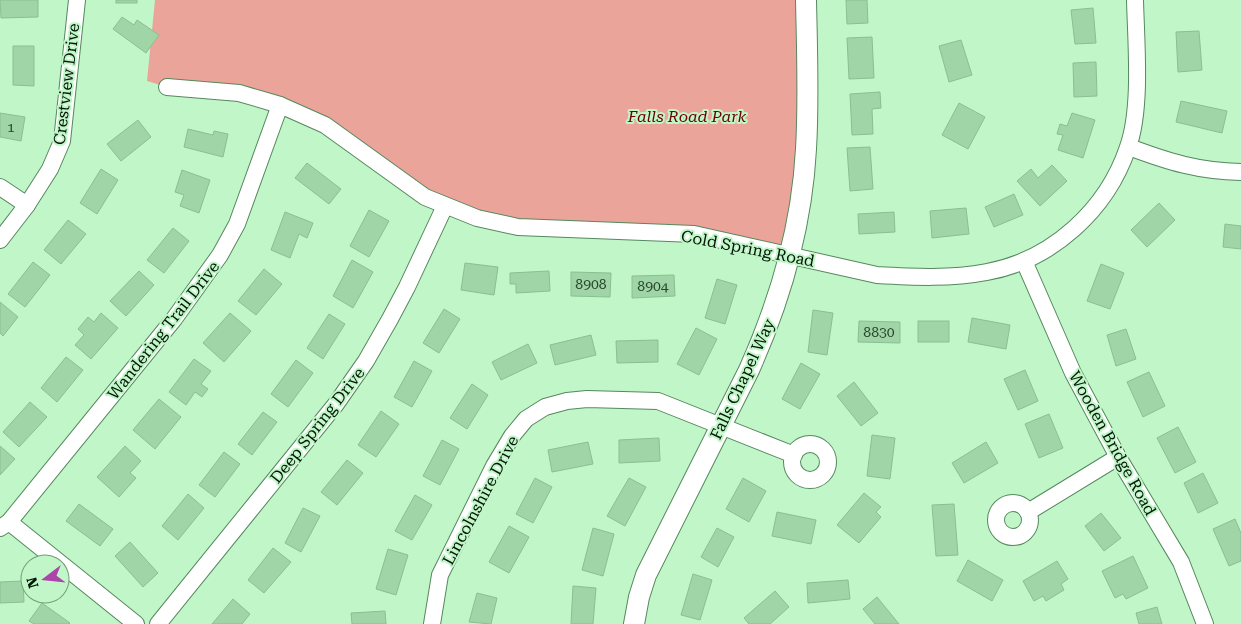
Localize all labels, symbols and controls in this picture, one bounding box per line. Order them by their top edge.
street label: Crestview Drive [50,22,83,146]
park label: Falls Road Park [627,107,747,126]
house number: 1 [7,119,15,135]
street label: Cold Spring Road [680,226,816,271]
street label: Wandering Trail Drive [103,257,223,403]
house number: 8908 [575,276,607,292]
house number: 8904 [637,278,669,294]
street label: Falls Chapel Way [706,315,779,443]
house number: 8830 [863,324,895,340]
street label: Deep Spring Drive [266,363,369,487]
street label: Wooden Bridge Road [1065,368,1160,519]
street label: Lincolnshire Drive [438,432,523,568]
north arrow [20,554,70,604]
text: N [23,575,42,590]

